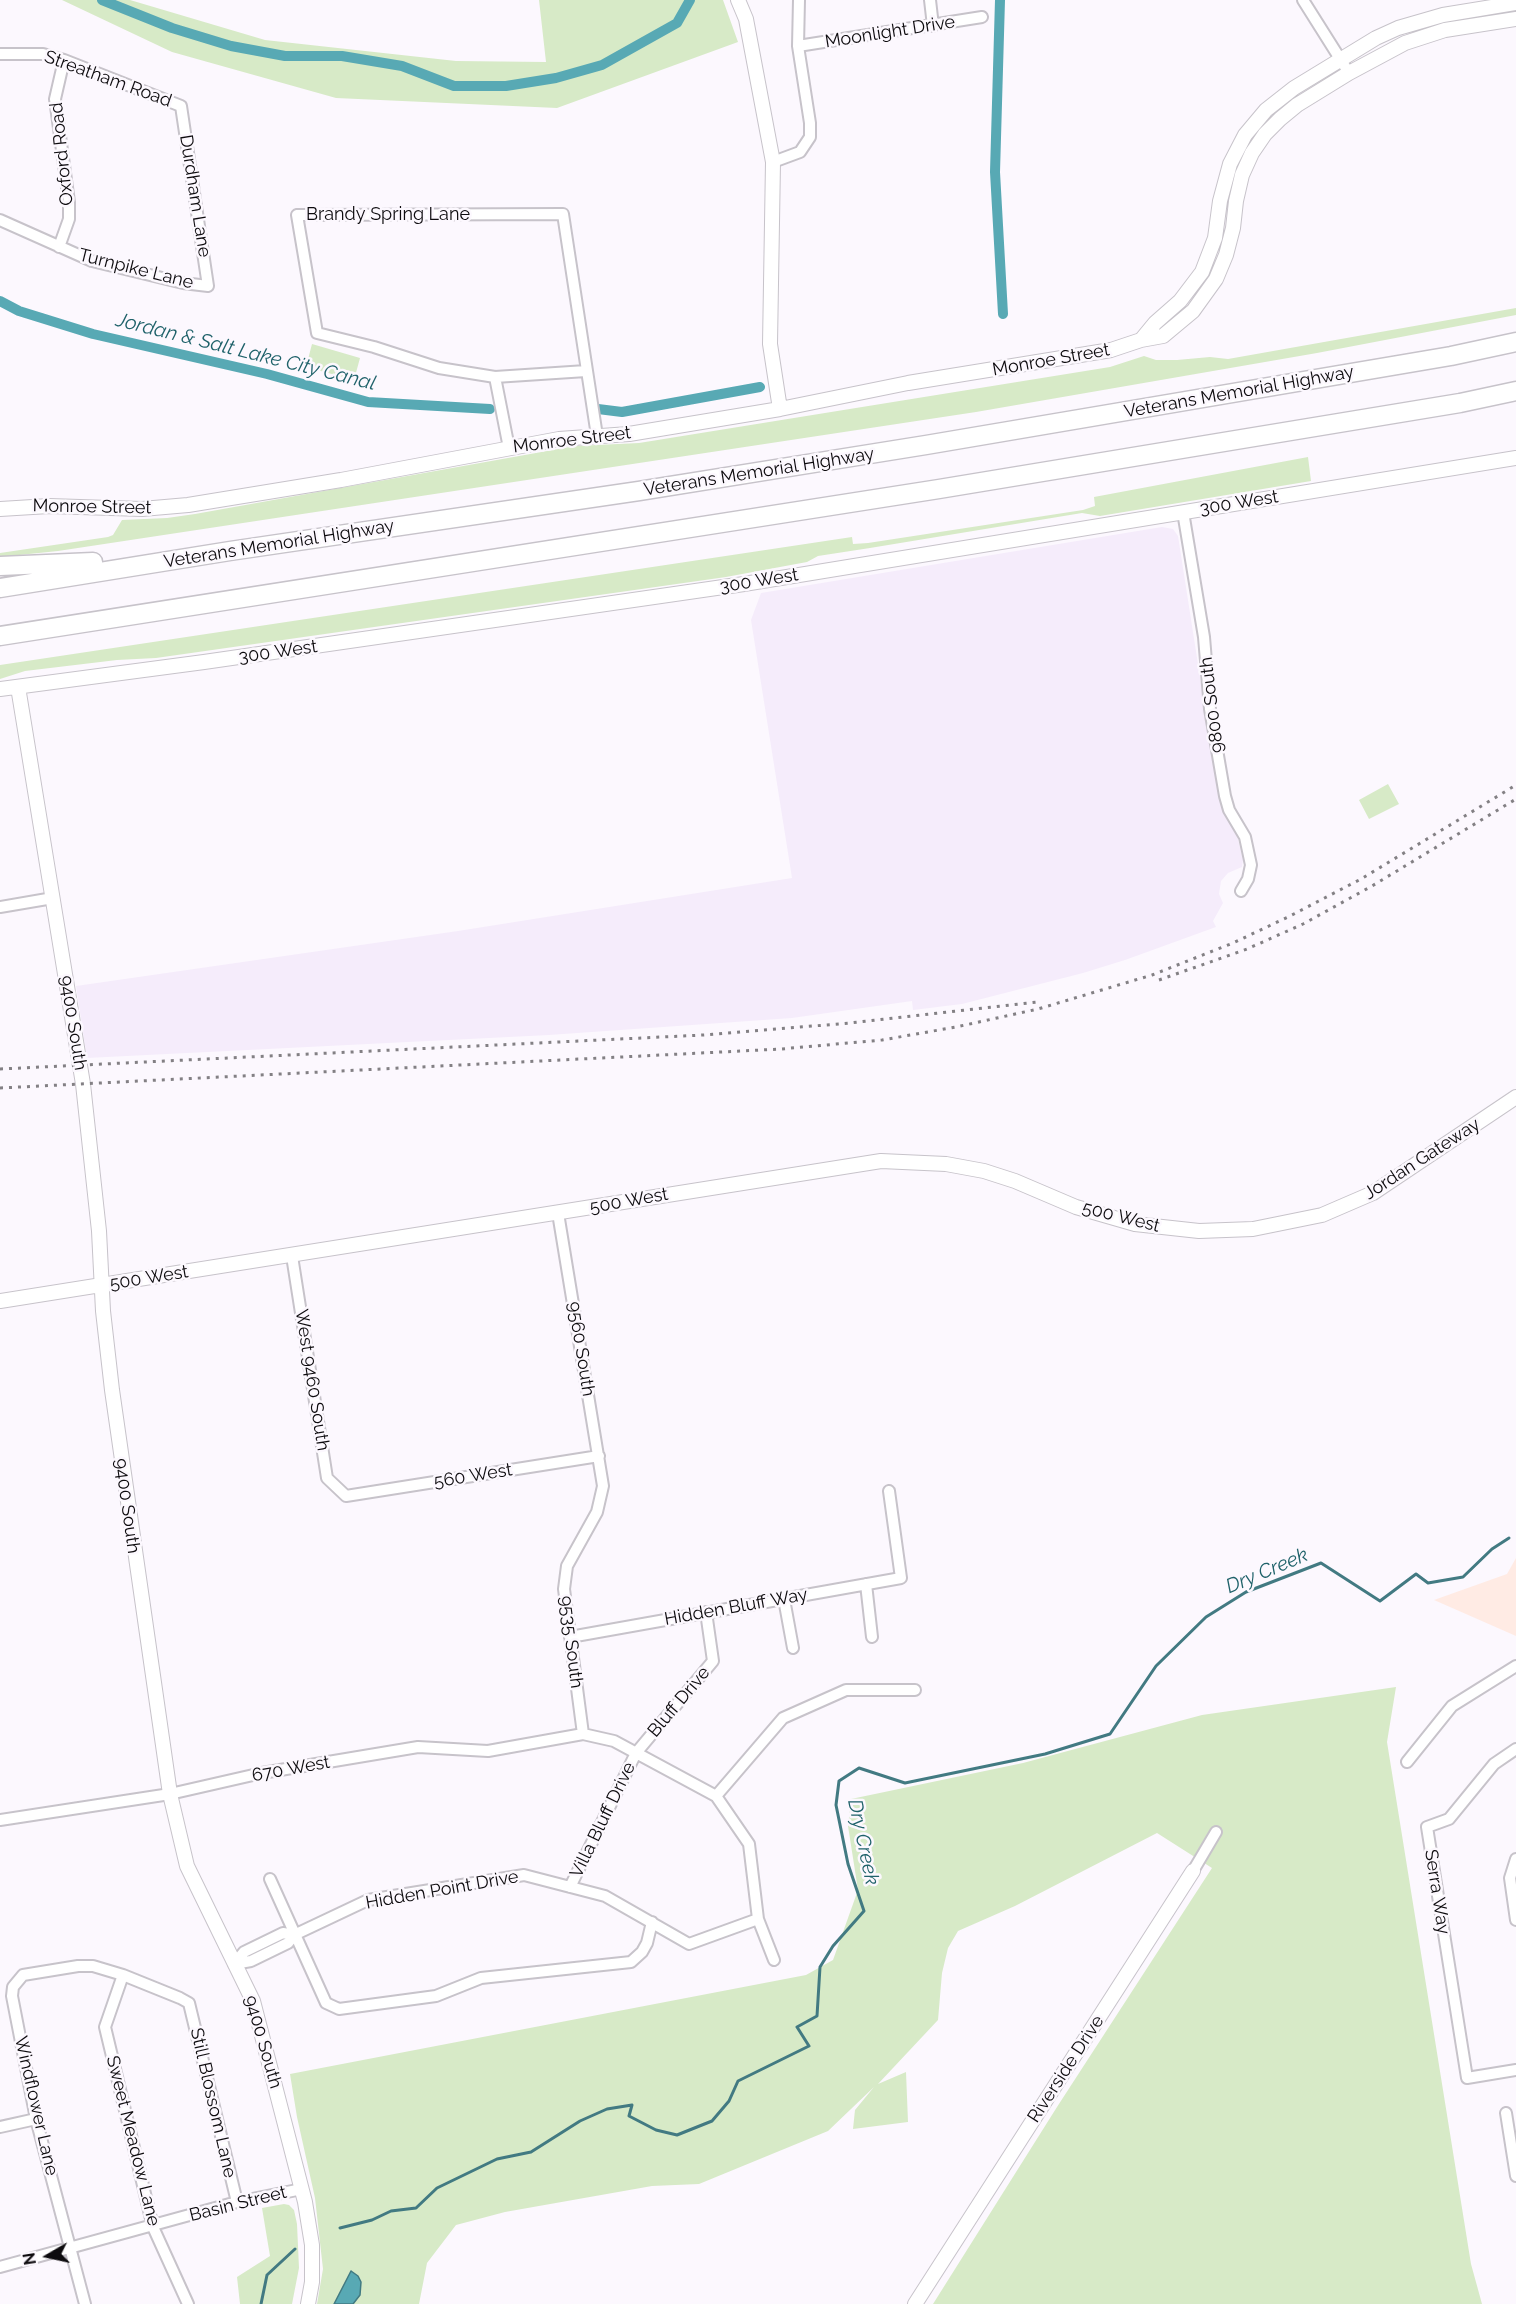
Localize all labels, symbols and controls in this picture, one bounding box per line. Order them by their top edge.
street label: Moonlight Drive [823,11,957,53]
street label: Streatham Road [41,46,175,112]
street label: Oxford Road [46,101,78,207]
street label: Durdham Lane [175,133,215,259]
street label: Brandy Spring Lane [306,204,470,226]
street label: Turnpike Lane [76,244,196,294]
water label: Jordan & Salt Lake City Canal [114,308,378,396]
street label: Monroe Street [991,339,1111,381]
street label: Veterans Memorial Highway [1122,361,1356,423]
street label: Monroe Street [512,422,632,458]
street label: Veterans Memorial Highway [642,443,876,501]
street label: 300 West [1198,486,1280,520]
street label: Monroe Street [33,495,151,519]
street label: Veterans Memorial Highway [162,515,396,573]
street label: 300 West [718,564,800,598]
street label: 300 West [237,636,319,668]
street label: 9800 South [1195,656,1229,754]
street label: 9400 South [55,974,91,1072]
street label: Jordan Gateway [1360,1113,1484,1205]
street label: 500 West [588,1183,670,1219]
street label: 500 West [1080,1197,1162,1237]
street label: 500 West [108,1261,190,1295]
street label: 9560 South [563,1300,599,1398]
street label: West 9460 South [290,1308,334,1452]
street label: 9400 South [110,1457,144,1555]
street label: 560 West [432,1459,514,1493]
water label: Dry Creek [1222,1543,1312,1599]
street label: Hidden Bluff Way [663,1584,809,1630]
street label: 9535 South [555,1594,587,1690]
street label: Bluff Drive [643,1662,715,1742]
street label: 670 West [250,1752,332,1786]
street label: Villa Bluff Drive [566,1759,640,1881]
water label: Dry Creek [842,1797,884,1887]
street label: Serra Way [1420,1848,1454,1936]
street label: Hidden Point Drive [364,1866,520,1914]
street label: 9400 South [239,1993,287,2091]
street label: Riverside Drive [1023,2011,1109,2127]
street label: Still Blossom Lane [185,2026,241,2180]
street label: Windflower Lane [9,2034,63,2178]
street label: Sweet Meadow Lane [101,2054,165,2228]
street label: Basin Street [187,2181,289,2227]
north arrow [18,2226,78,2286]
text: N [19,2251,40,2266]

